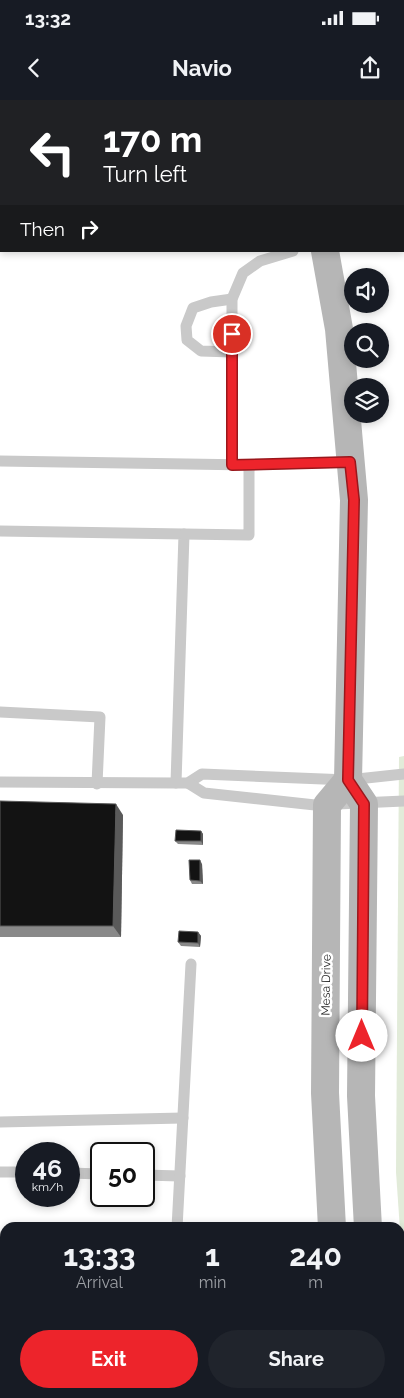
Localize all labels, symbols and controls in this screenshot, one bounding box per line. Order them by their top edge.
text: 13:32 [25,7,71,29]
icon: back [20,54,48,82]
icon: share [356,54,384,82]
text: Navio [172,55,232,81]
text: 170 m [103,119,202,160]
icon: left [20,120,85,185]
text: Turn left [103,161,187,187]
icon: right [75,215,103,243]
text: Then [20,218,65,240]
map controls [344,268,389,423]
button: sound [344,268,389,313]
pin [211,313,253,355]
icon: arrive [218,320,246,348]
button: search [344,323,389,368]
button: layers [344,378,389,423]
street label: Mesa Drive [318,954,334,1016]
position arrow [335,1009,387,1061]
speed limit sign: 50 [90,1142,155,1207]
text: 46 [33,1153,62,1183]
text: km/h [32,1180,63,1194]
text: 13:33 [63,1238,136,1273]
text: 1 [205,1238,220,1273]
text: 240 [289,1238,342,1273]
text: Arrival [76,1273,123,1292]
text: min [199,1273,226,1292]
text: m [308,1273,323,1292]
button: Exit [20,1330,198,1388]
button: Share [208,1330,385,1388]

